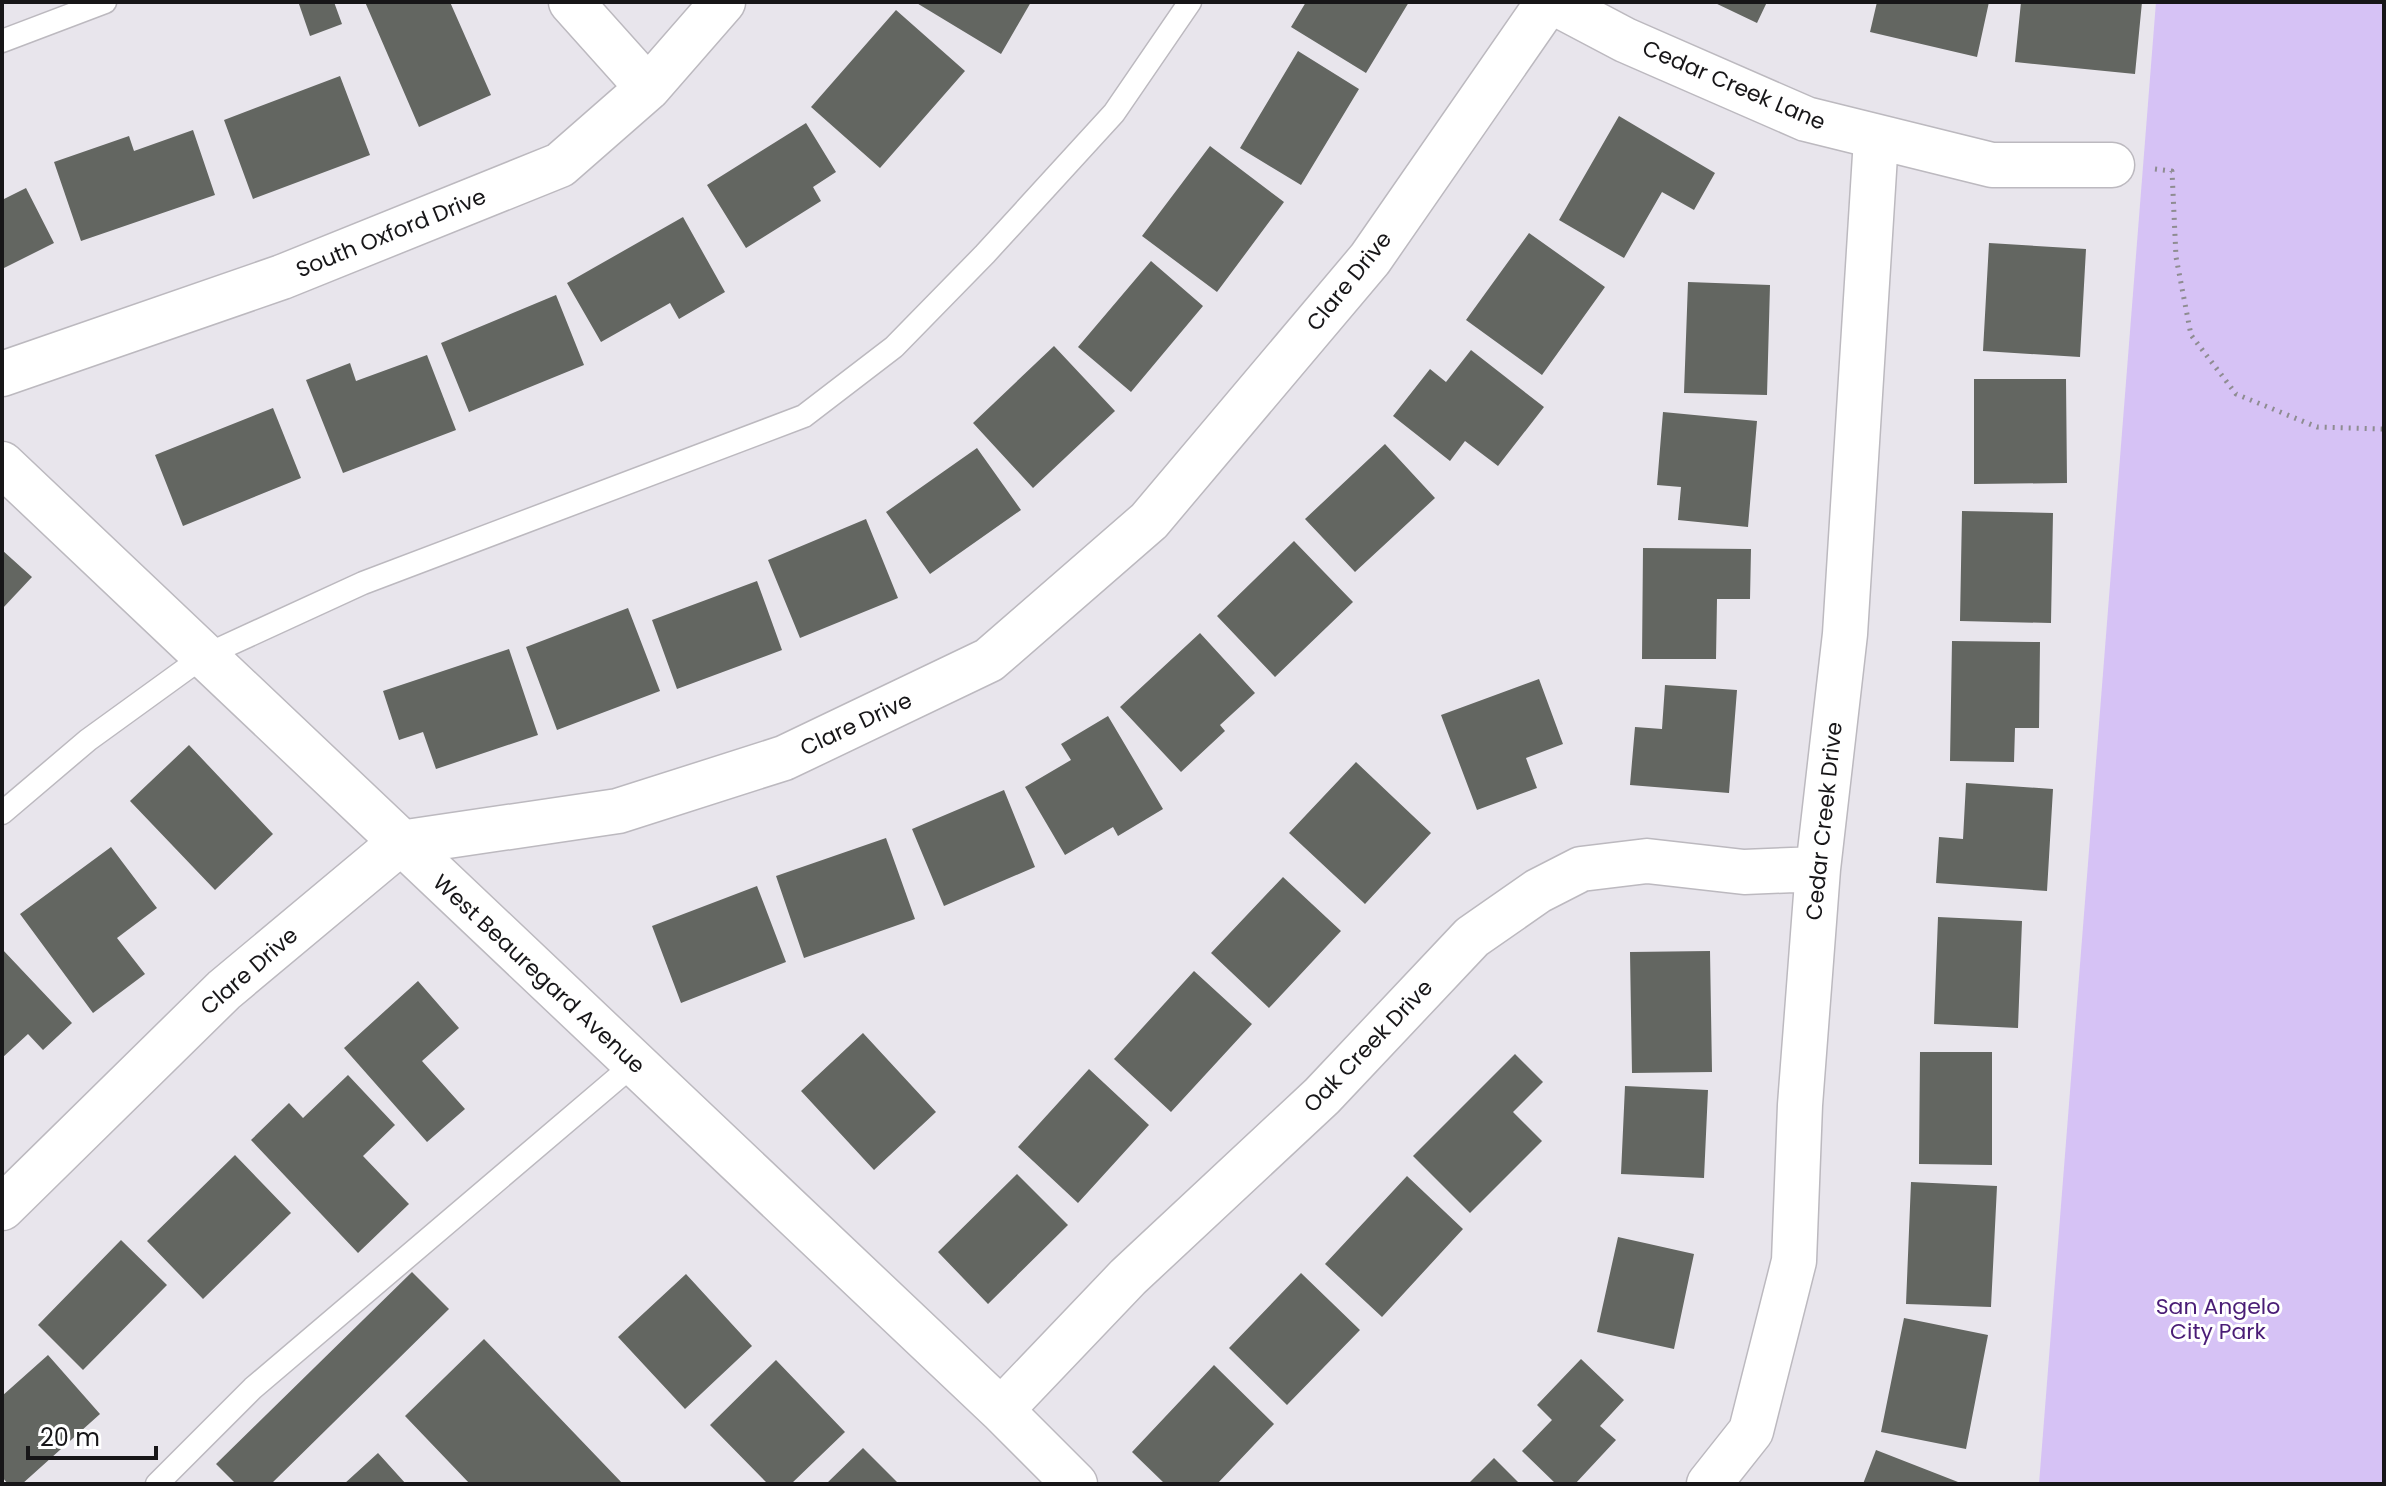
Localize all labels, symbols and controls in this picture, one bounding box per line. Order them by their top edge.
street label: Cedar Creek Lane [1638,32,1830,138]
street label: South Oxford Drive [291,181,491,285]
street label: Clare Drive [1299,225,1399,337]
street label: Clare Drive [795,685,917,763]
street label: Cedar Creek Drive [1798,720,1850,922]
street label: West Beauregard Avenue [426,867,652,1081]
street label: Clare Drive [193,920,305,1022]
street label: Oak Creek Drive [1296,973,1440,1119]
park label: San Angelo City Park [2156,1291,2280,1347]
scale bar [28,1410,156,1460]
text: 20 m [40,1421,100,1454]

